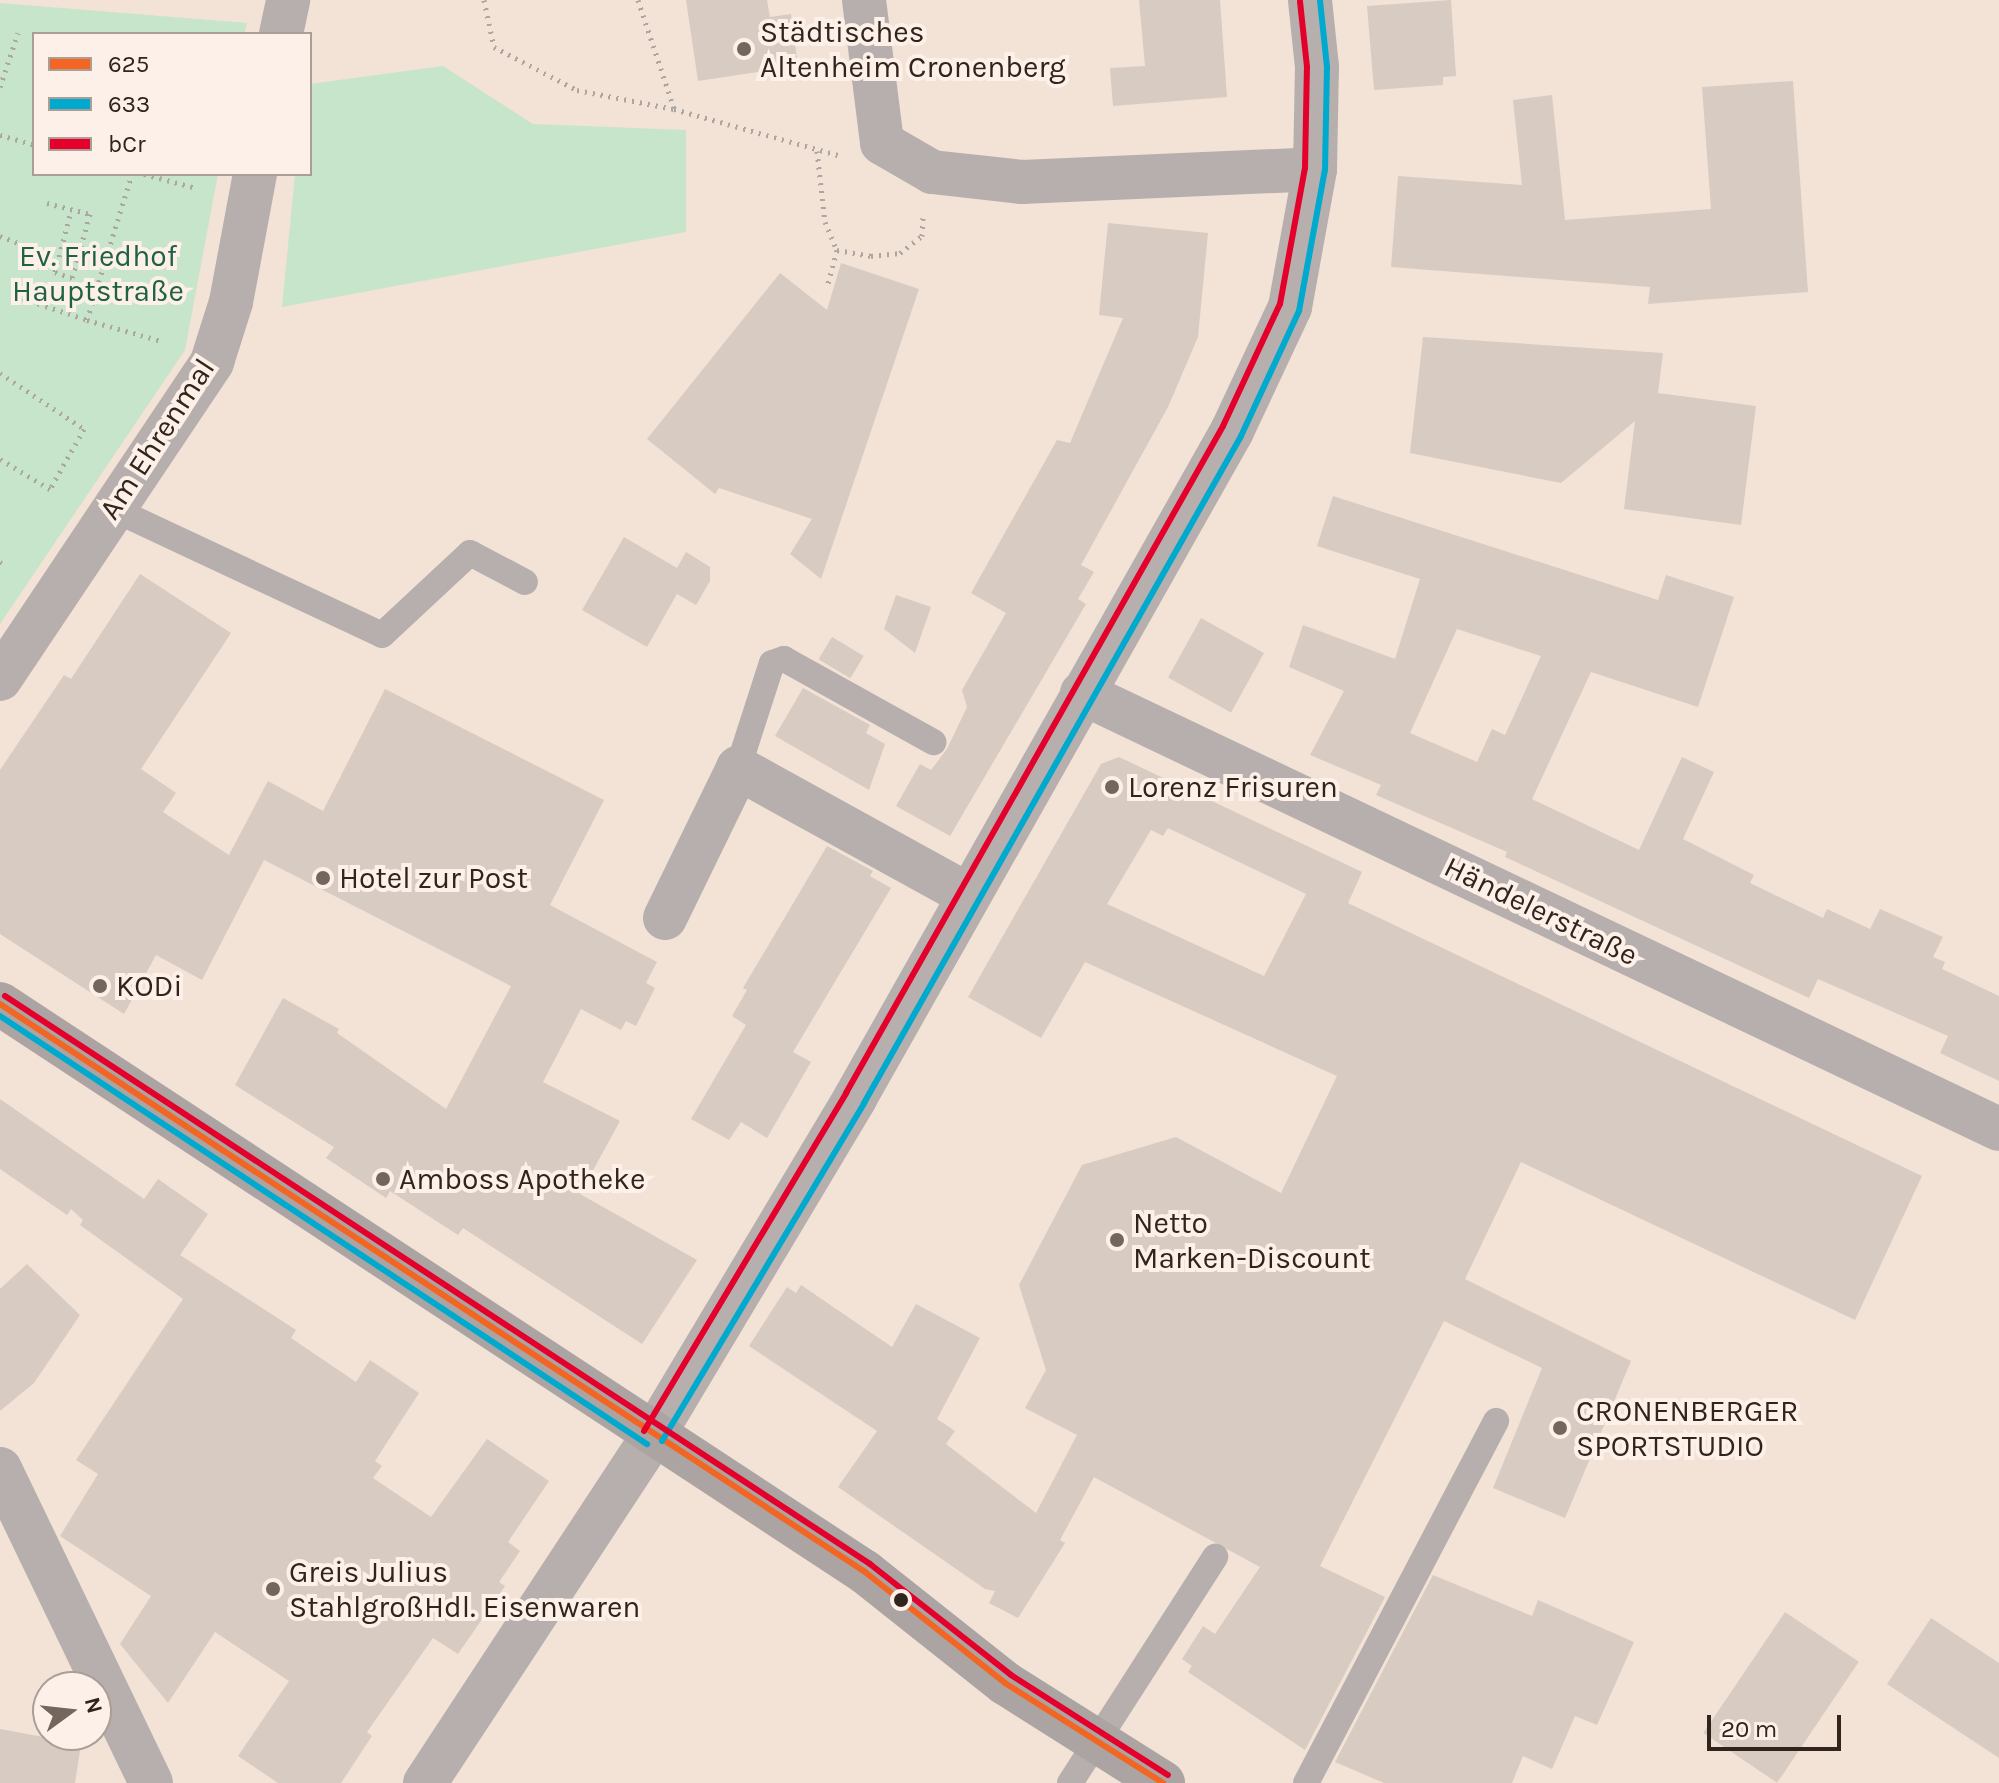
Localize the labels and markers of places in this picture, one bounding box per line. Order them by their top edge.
place label: Städtisches Altenheim Cronenberg [760,14,1066,84]
marker: Städtisches Altenheim Cronenberg [735,40,753,58]
place label: Lorenz Frisuren [1128,769,1338,805]
marker: Lorenz Frisuren [1103,778,1121,796]
place label: Hotel zur Post [339,860,528,896]
marker: Hotel zur Post [314,869,332,887]
place label: KODi [116,968,182,1004]
marker: KODi [91,977,109,995]
place label: Amboss Apotheke [399,1161,645,1197]
marker: Amboss Apotheke [374,1170,392,1188]
place label: Netto Marken-Discount [1133,1205,1371,1276]
marker: Netto Marken-Discount [1108,1231,1126,1249]
place label: CRONENBERGER SPORTSTUDIO [1576,1393,1798,1464]
marker: CRONENBERGER SPORTSTUDIO [1551,1419,1569,1437]
place label: Greis Julius StahlgroßHdl. Eisenwaren [289,1554,640,1624]
marker: Greis Julius StahlgroßHdl. Eisenwaren [264,1580,282,1598]
unlabelled marker [893,1592,909,1608]

